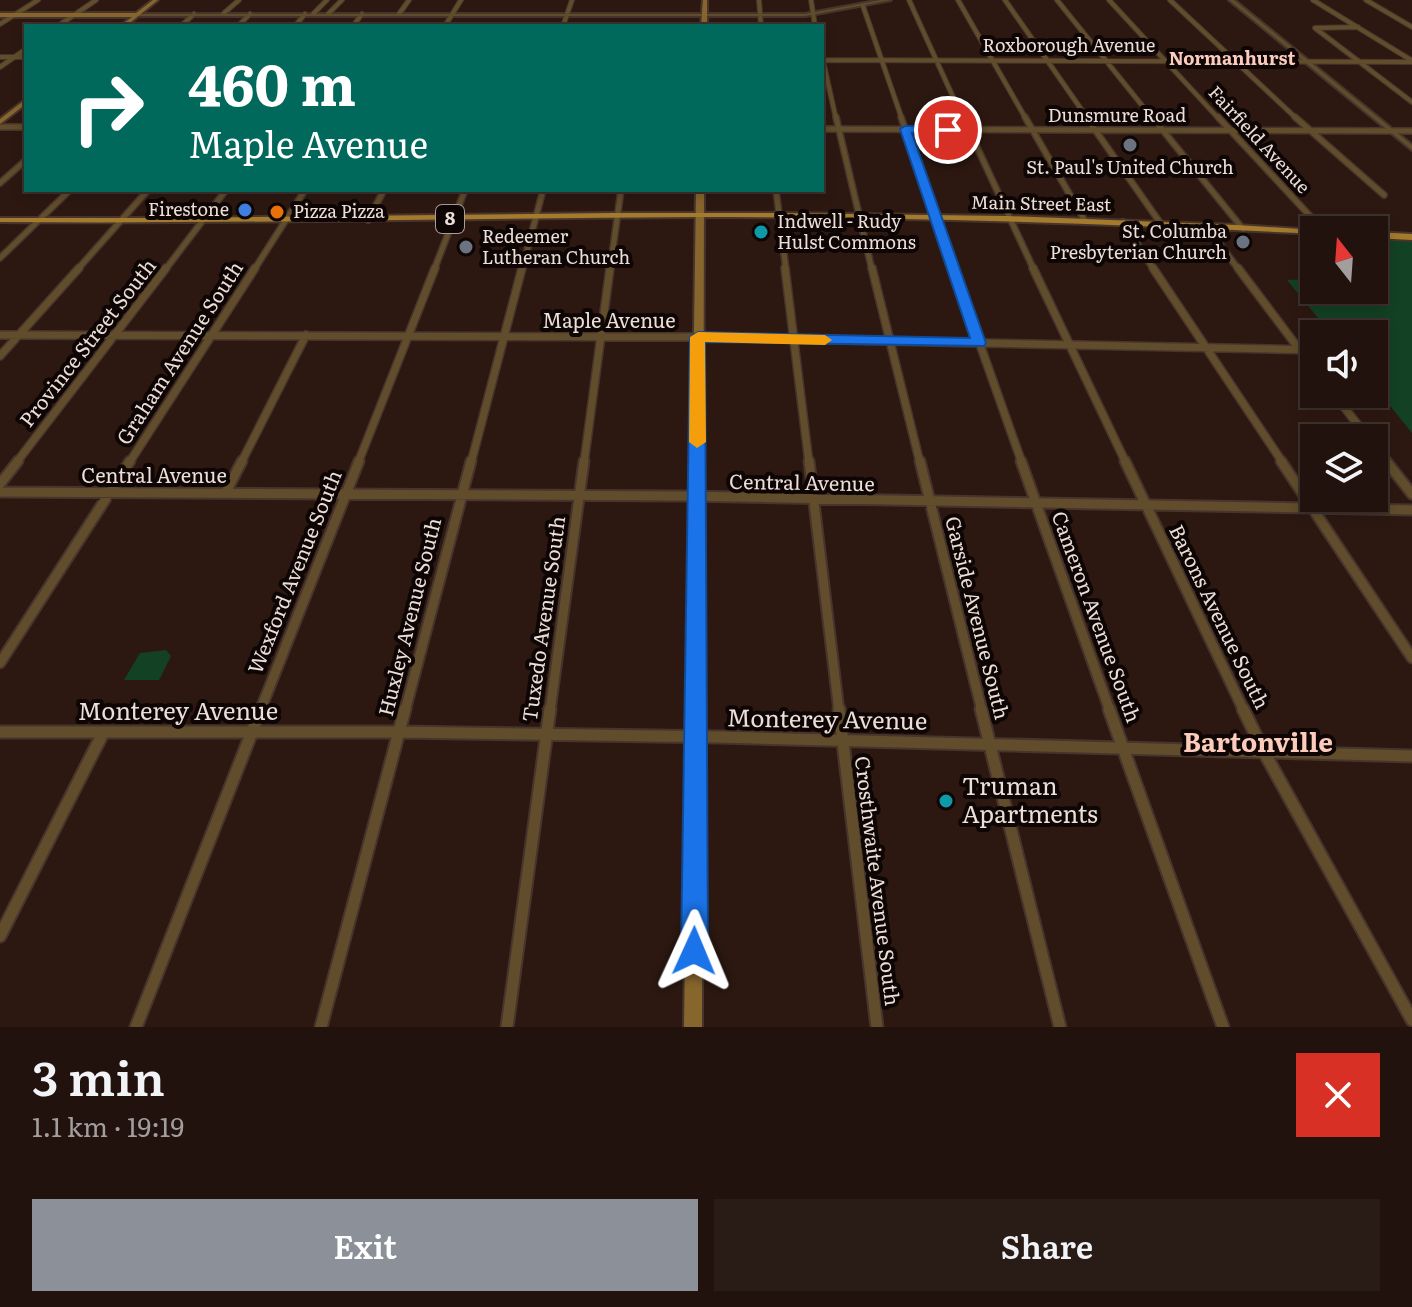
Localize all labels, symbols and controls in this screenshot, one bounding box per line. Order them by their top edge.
street label: Roxborough Avenue [983,31,1155,58]
text: 460 m [188,40,356,123]
district label: Normanhurst [1169,44,1295,71]
icon: right [56,56,160,160]
street label: Fairfield Avenue [1203,79,1317,199]
pin [914,96,982,164]
street label: Dunsmure Road [1048,101,1186,128]
icon: arrive [926,108,970,152]
text: Maple Avenue [188,116,428,169]
marker: St. Paul's United Church [1121,136,1139,154]
place label: St. Paul's United Church [1026,153,1234,180]
street label: Main Street East [971,188,1112,217]
place label: Firestone [148,195,229,222]
place label: Pizza Pizza [293,197,385,224]
marker: Firestone [236,201,254,219]
marker: Pizza Pizza [268,203,286,221]
road number: 8 [436,205,464,233]
place label: Indwell - Rudy Hulst Commons [777,207,916,255]
north arrow [1300,216,1388,304]
map controls [1300,216,1388,512]
place label: St. Columba Presbyterian Church [1050,217,1227,265]
place label: Redeemer Lutheran Church [482,222,630,270]
marker: Indwell - Rudy Hulst Commons [752,223,770,241]
marker: St. Columba Presbyterian Church [1234,233,1252,251]
marker: Redeemer Lutheran Church [457,238,475,256]
street label: Province Street South [11,251,162,432]
street label: Graham Avenue South [108,254,249,450]
street label: Maple Avenue [542,304,676,334]
button: sound [1300,320,1388,408]
button: layers [1300,424,1388,512]
street label: Central Avenue [81,459,227,489]
street label: Wexford Avenue South [238,465,348,678]
street label: Central Avenue [729,465,875,497]
street label: Cameron Avenue South [1046,506,1150,726]
street label: Garside Avenue South [939,513,1019,722]
street label: Huxley Avenue South [369,514,447,719]
street label: Tuxedo Avenue South [513,514,571,724]
street label: Barons Avenue South [1163,519,1279,713]
street label: Monterey Avenue [78,692,278,727]
street label: Monterey Avenue [727,698,928,737]
district label: Bartonville [1183,721,1333,760]
street label: Crosthwaite Avenue South [849,754,909,1007]
place label: Truman Apartments [962,767,1098,830]
marker: Truman Apartments [937,792,955,810]
position arrow [652,909,736,993]
text: 3 min [32,1040,165,1111]
button: close [1296,1053,1380,1137]
text: 1.1 km · 19:19 [32,1106,184,1145]
button: Exit [32,1199,698,1291]
button: Share [714,1199,1380,1291]

